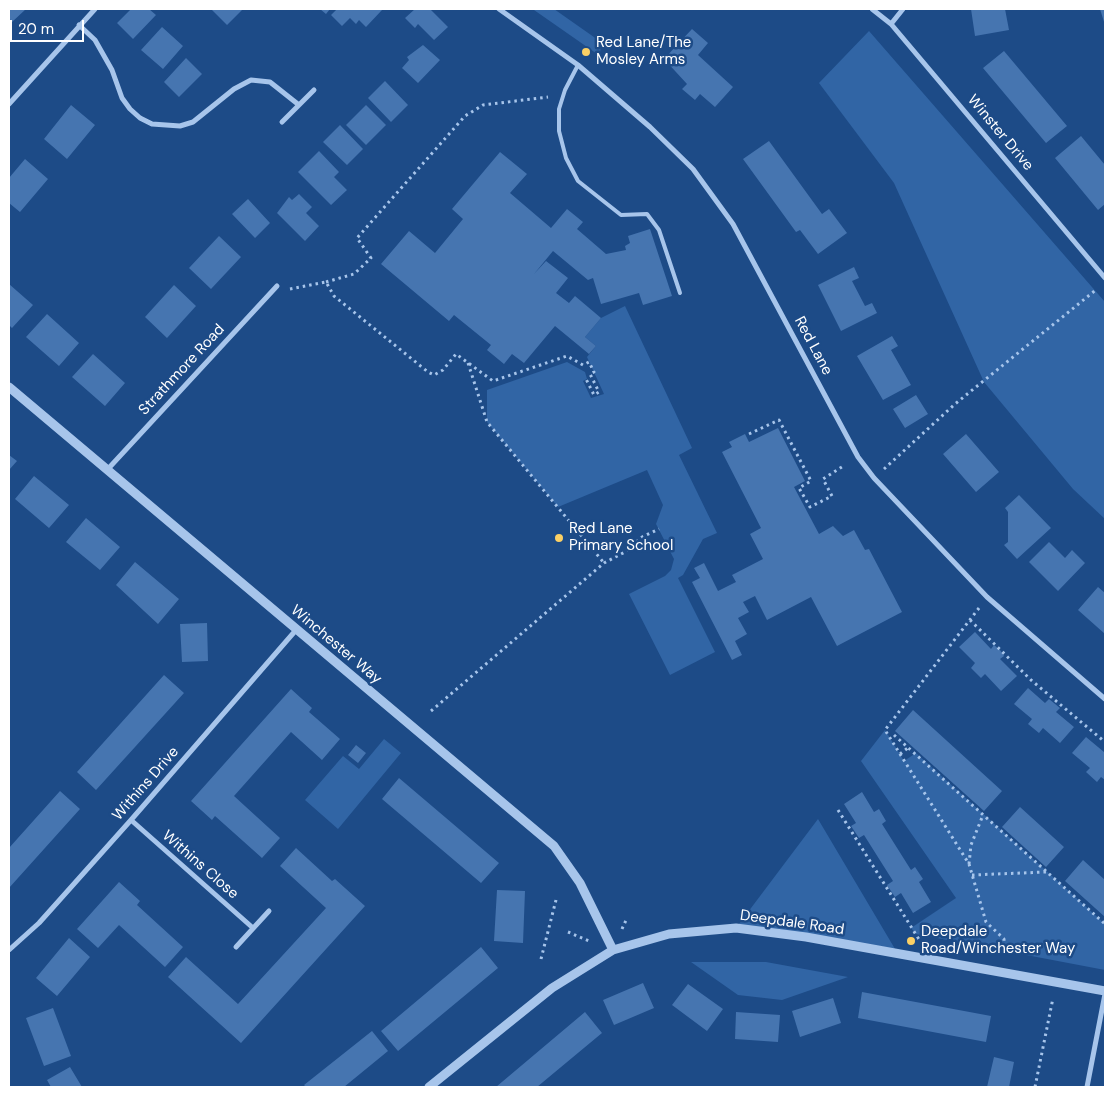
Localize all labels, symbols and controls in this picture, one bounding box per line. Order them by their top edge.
scale bar [12,10,86,42]
text: 20 m [18,19,54,39]
place label: Red Lane/The Mosley Arms [596,34,691,69]
marker: Red Lane/The Mosley Arms [580,46,592,58]
street label: Winster Drive [963,92,1037,174]
street label: Red Lane [790,314,836,378]
street label: Strathmore Road [135,321,229,419]
place label: Red Lane Primary School [569,520,673,555]
marker: Red Lane Primary School [553,532,565,544]
street label: Winchester Way [287,602,385,688]
street label: Withins Drive [109,743,183,825]
street label: Withins Close [158,827,242,903]
street label: Deepdale Road [739,907,845,939]
place label: Deepdale Road/Winchester Way [921,923,1075,958]
marker: Deepdale Road/Winchester Way [905,935,917,947]

